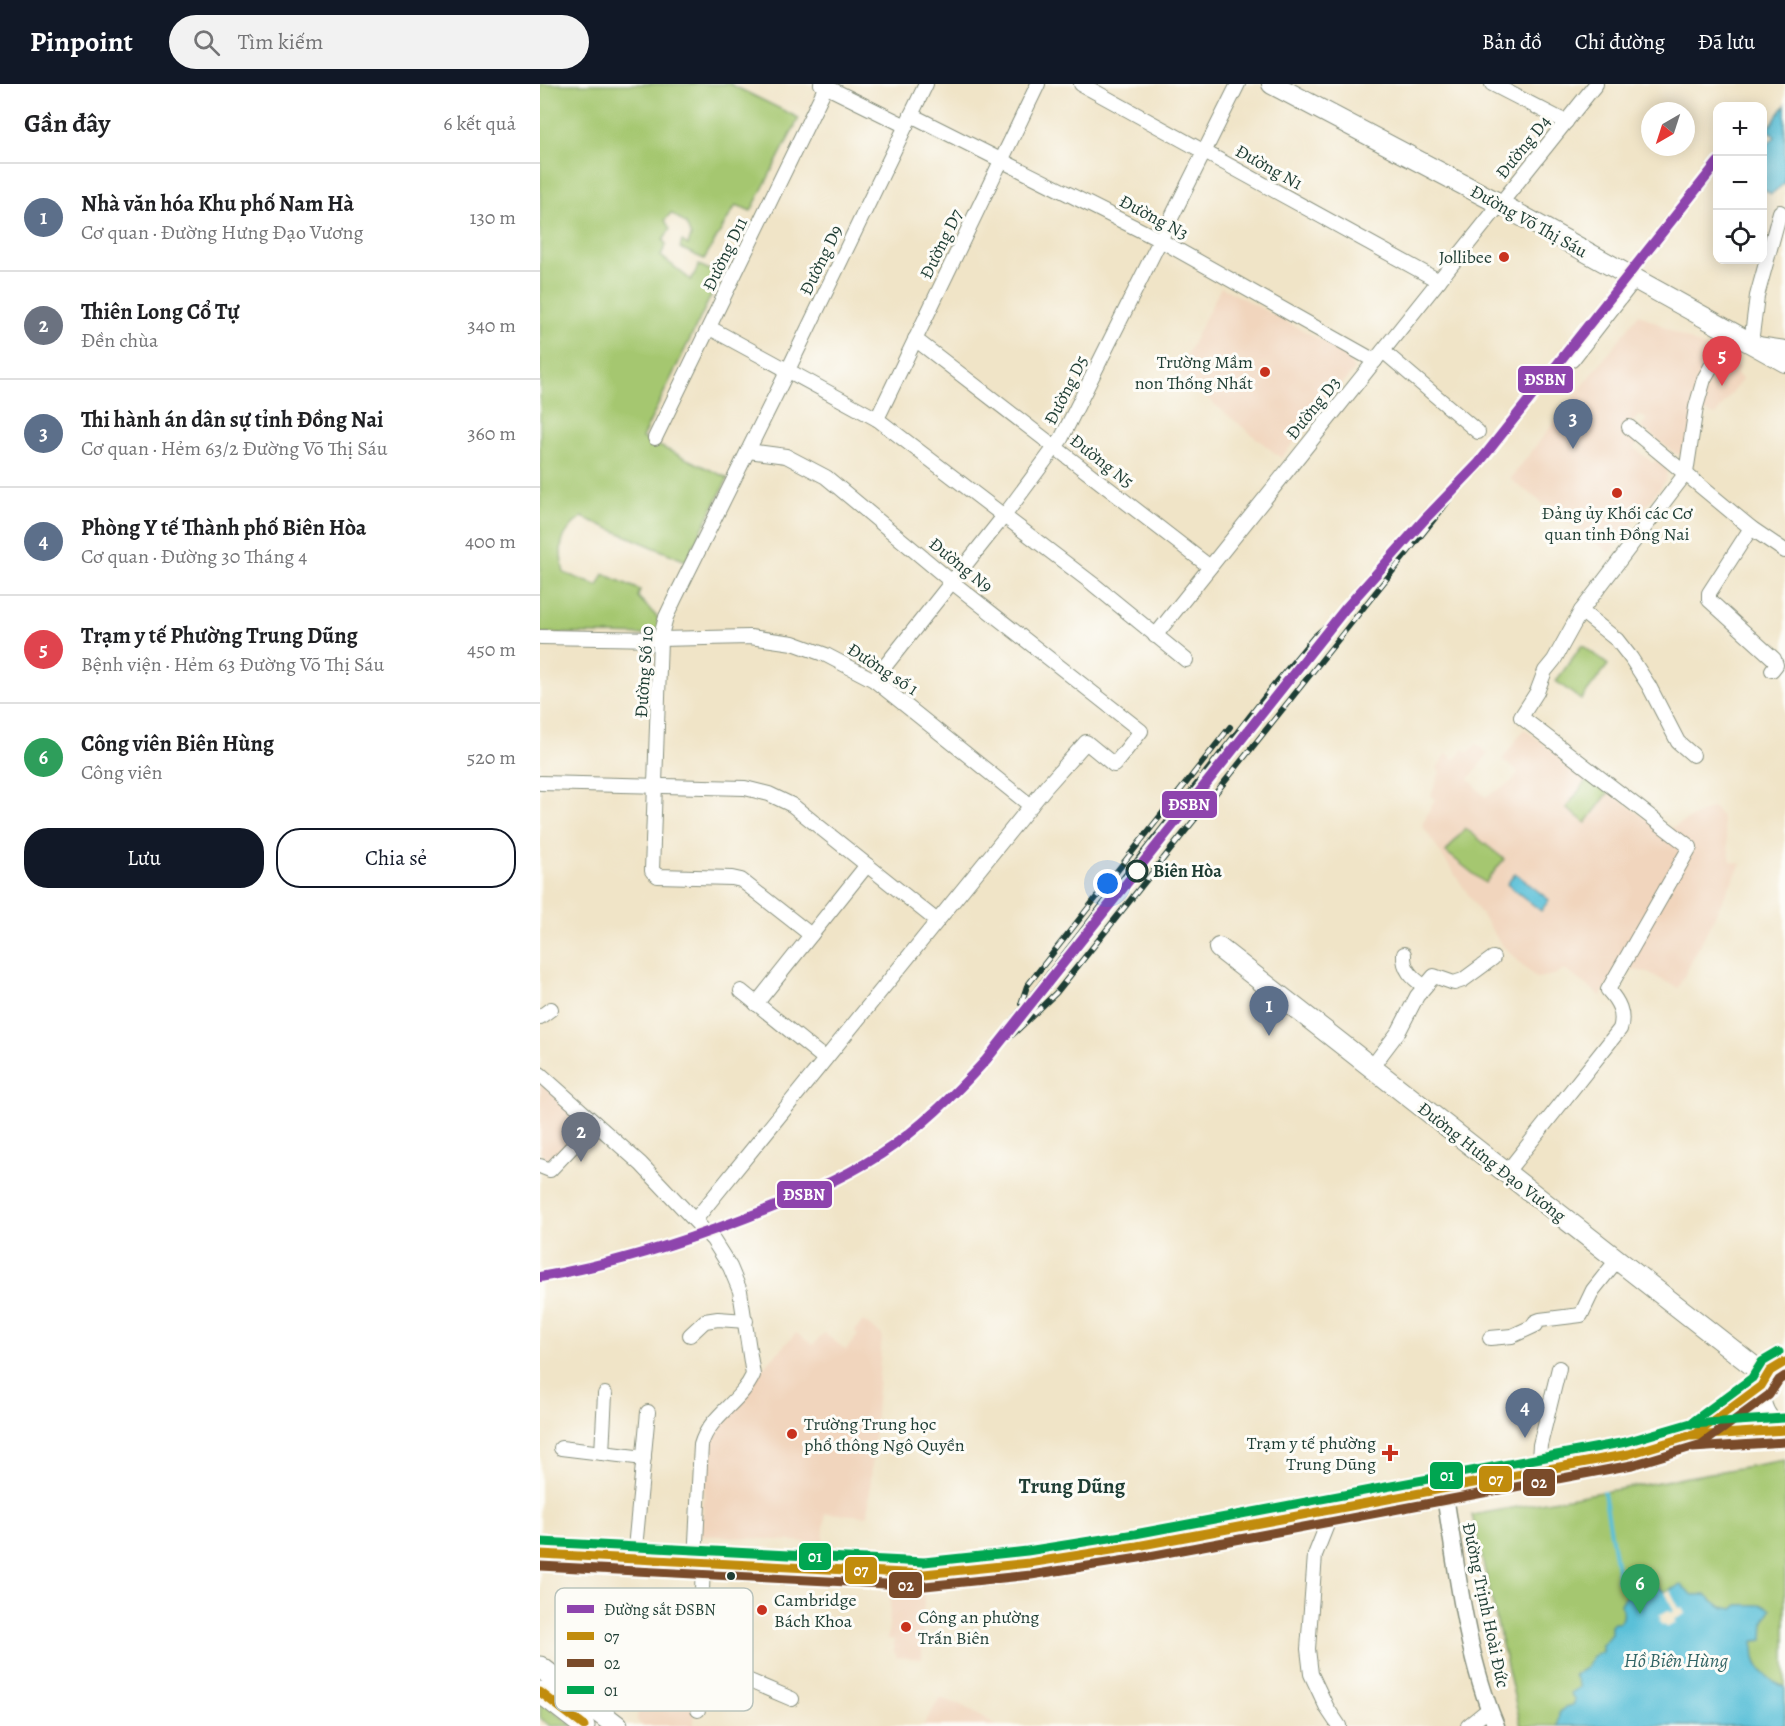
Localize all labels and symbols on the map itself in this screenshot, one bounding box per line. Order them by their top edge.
north arrow [1641,102,1695,156]
street label: Đường D4 [1490,110,1556,184]
street label: Đường N1 [1231,139,1307,195]
street label: Đường Võ Thị Sáu [1466,179,1592,263]
street label: Đường N3 [1115,189,1193,245]
street label: Đường D7 [914,205,968,283]
street label: Đường D11 [697,213,753,295]
street label: Đường D9 [794,221,848,299]
place label: Jollibee [1439,245,1492,269]
marker: Jollibee [1497,250,1511,264]
pin: 5 [1702,336,1742,386]
place label: Trường Mầm non Thống Nhất [1135,350,1253,395]
street label: Đường D5 [1038,351,1094,429]
marker: Trường Mầm non Thống Nhất [1258,365,1272,379]
line badge: ĐSBN [1517,365,1574,394]
text: ĐSBN [1524,369,1566,391]
street label: Đường D3 [1280,371,1346,445]
pin: 3 [1554,400,1592,449]
street label: Đường N5 [1065,428,1139,494]
marker: Đảng ủy Khối các Cơ quan tỉnh Đồng Nai [1610,486,1624,500]
place label: Đảng ủy Khối các Cơ quan tỉnh Đồng Nai [1542,501,1693,546]
street label: Đường N9 [924,532,998,598]
street label: Đường Số 10 [629,625,659,719]
street label: Đường số 1 [843,637,923,701]
line badge: ĐSBN [1161,790,1218,819]
text: ĐSBN [1168,794,1210,816]
place label: Biên Hòa [1153,859,1222,883]
marker: Biên Hòa [1126,860,1148,882]
your location [1093,869,1122,898]
pin: 1 [1250,986,1288,1036]
street label: Đường Hưng Đạo Vương [1413,1096,1571,1228]
pin: 2 [562,1112,600,1162]
line badge: ĐSBN [776,1180,833,1209]
text: ĐSBN [783,1184,825,1206]
pin: 4 [1506,1388,1544,1438]
place label: Trường Trung học phổ thông Ngô Quyền [804,1412,965,1457]
marker: Trường Trung học phổ thông Ngô Quyền [785,1427,799,1441]
place label: Trạm y tế phường Trung Dũng [1247,1431,1376,1476]
marker: Trạm y tế phường Trung Dũng [1381,1444,1399,1462]
line badge: 01 [1429,1461,1464,1490]
text: 01 [1440,1465,1454,1487]
line badge: 07 [1478,1465,1513,1493]
line badge: 02 [1522,1468,1556,1497]
text: 07 [1489,1469,1504,1491]
district label: Trung Dũng [1019,1472,1126,1500]
text: 02 [1531,1472,1547,1494]
street label: Đường Trịnh Hoài Đức [1457,1520,1515,1690]
line badge: 01 [798,1542,832,1571]
text: 01 [808,1546,822,1568]
line badge: 07 [844,1556,878,1585]
text: 07 [854,1560,869,1582]
pin: 6 [1620,1564,1660,1614]
unlabelled marker [725,1570,737,1582]
line badge: 02 [888,1571,923,1599]
text: 02 [898,1575,914,1597]
legend [555,1588,753,1711]
place label: Cambridge Bách Khoa [774,1588,857,1633]
text: Đường sắt ĐSBN [604,1599,716,1621]
marker: Cambridge Bách Khoa [755,1603,769,1617]
place label: Công an phường Trấn Biên [918,1605,1039,1650]
marker: Công an phường Trấn Biên [899,1620,913,1634]
text: 07 [604,1626,620,1648]
water label: Hồ Biên Hùng [1624,1647,1728,1674]
text: 02 [604,1653,621,1675]
text: 01 [604,1680,619,1702]

